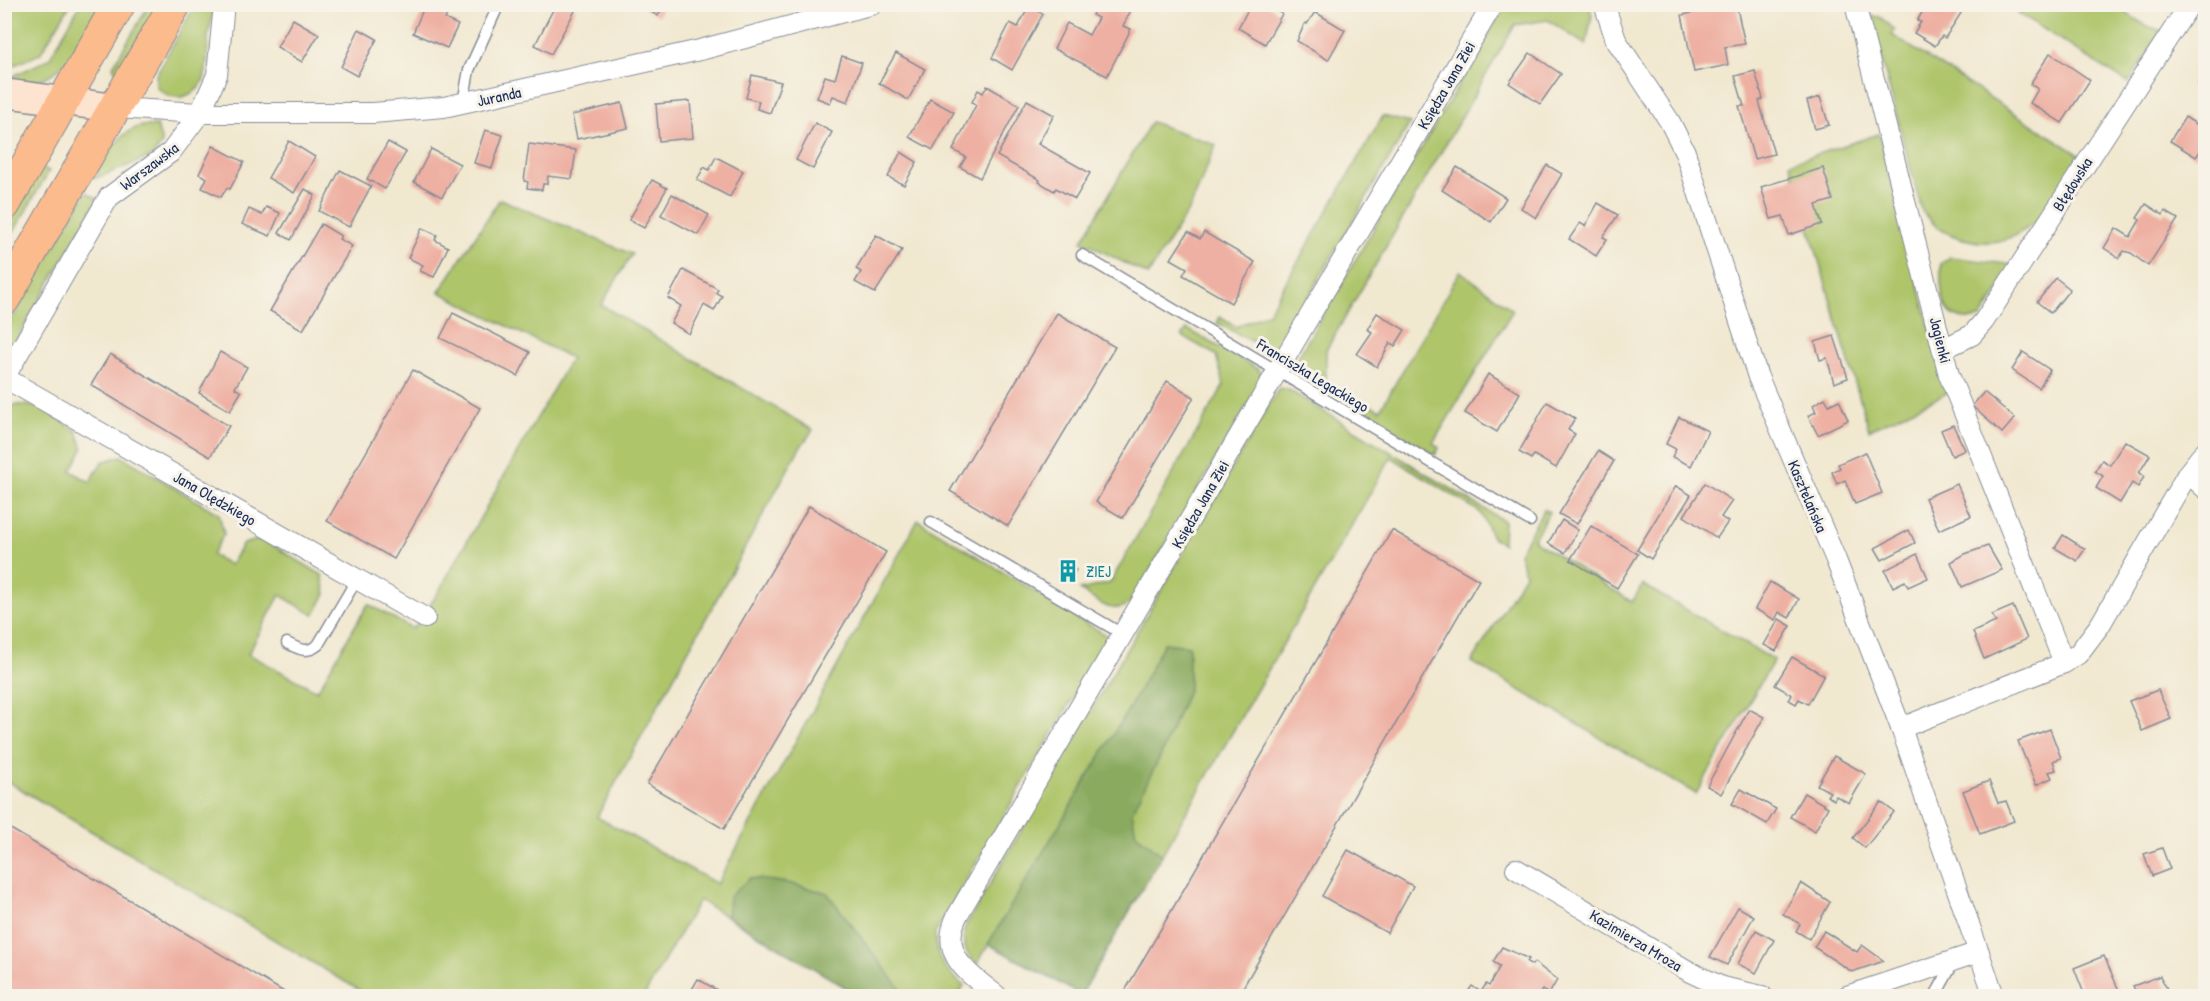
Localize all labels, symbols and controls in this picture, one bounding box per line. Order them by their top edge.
street label: Księdza Jana Ziei [1412,37,1480,133]
street label: Juranda [475,81,523,111]
street label: Warszawska [115,137,183,195]
street label: Błędowska [2047,153,2097,215]
street label: Jagienki [1925,315,1957,365]
street label: Franciszka Legackiego [1252,332,1374,417]
street label: Księdza Jana Ziei [1166,456,1234,552]
street label: Kasztelańska [1783,457,1833,535]
street label: Jana Olędzkiego [170,465,261,531]
building icon: ZIEJ [1055,558,1081,584]
place label: ZIEJ [1086,560,1111,582]
street label: Kazimierza Mroza [1586,904,1686,976]

